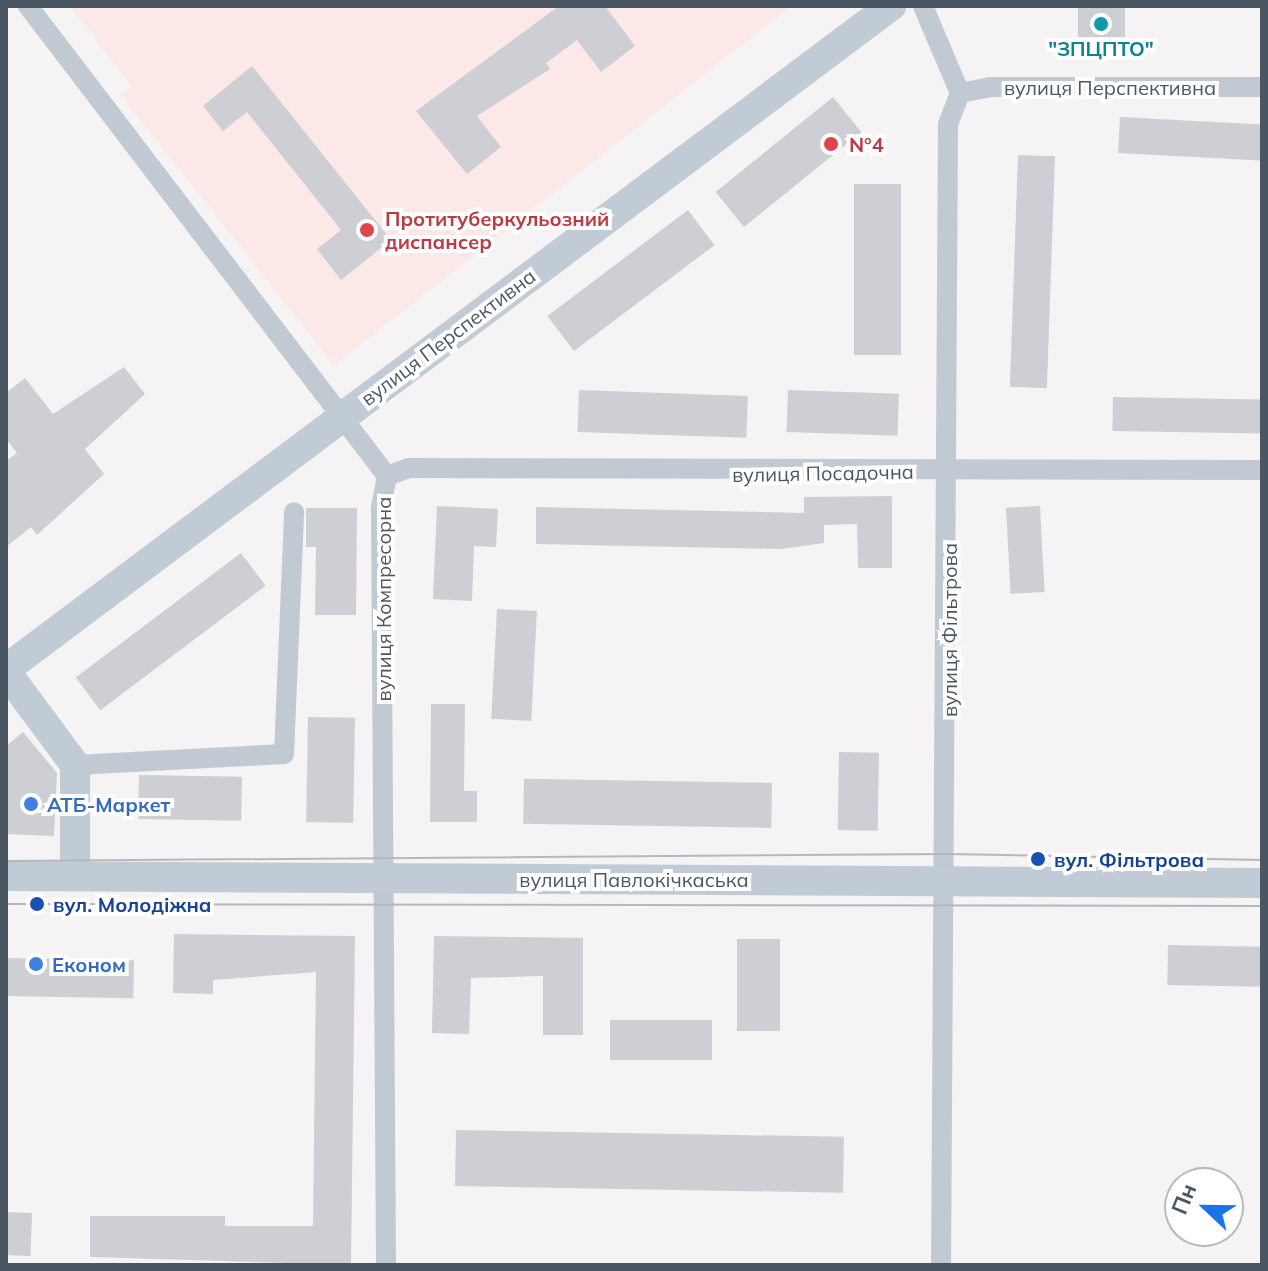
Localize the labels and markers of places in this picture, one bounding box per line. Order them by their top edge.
marker: "ЗПЦПТО" [1092,15,1110,33]
place label: "ЗПЦПТО" [1048,36,1154,60]
place label: N°4 [849,132,884,156]
marker: N°4 [820,133,842,155]
place label: Протитуберкульозний диспансер [385,206,609,253]
marker: Протитуберкульозний диспансер [356,219,378,241]
place label: АТБ-Маркет [47,792,170,816]
marker: АТБ-Маркет [22,795,40,813]
place label: вул. Фільтрова [1054,847,1204,871]
marker: вул. Фільтрова [1029,850,1047,868]
place label: вул. Молодіжна [53,892,212,916]
marker: вул. Молодіжна [28,895,46,913]
place label: Економ [52,952,126,976]
marker: Економ [27,955,45,973]

